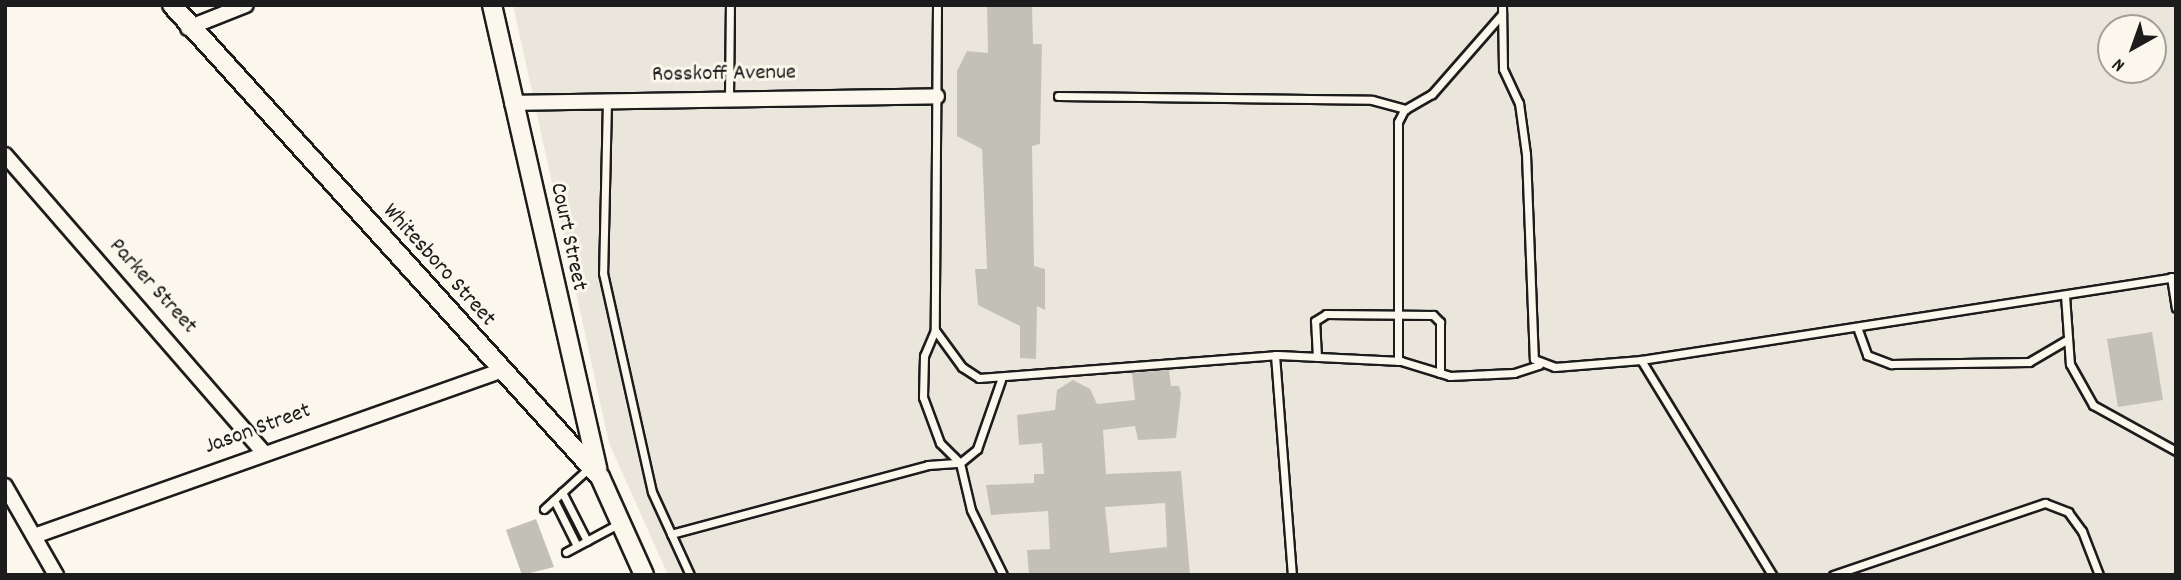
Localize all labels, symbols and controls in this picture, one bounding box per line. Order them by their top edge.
north arrow [2097,14,2167,84]
text: N [2107,51,2132,77]
street label: Rosskoff Avenue [652,60,796,90]
street label: Court Street [542,180,592,294]
street label: Whitesboro Street [375,199,501,333]
street label: Parker Street [102,234,202,340]
street label: Jason Street [201,398,315,462]

